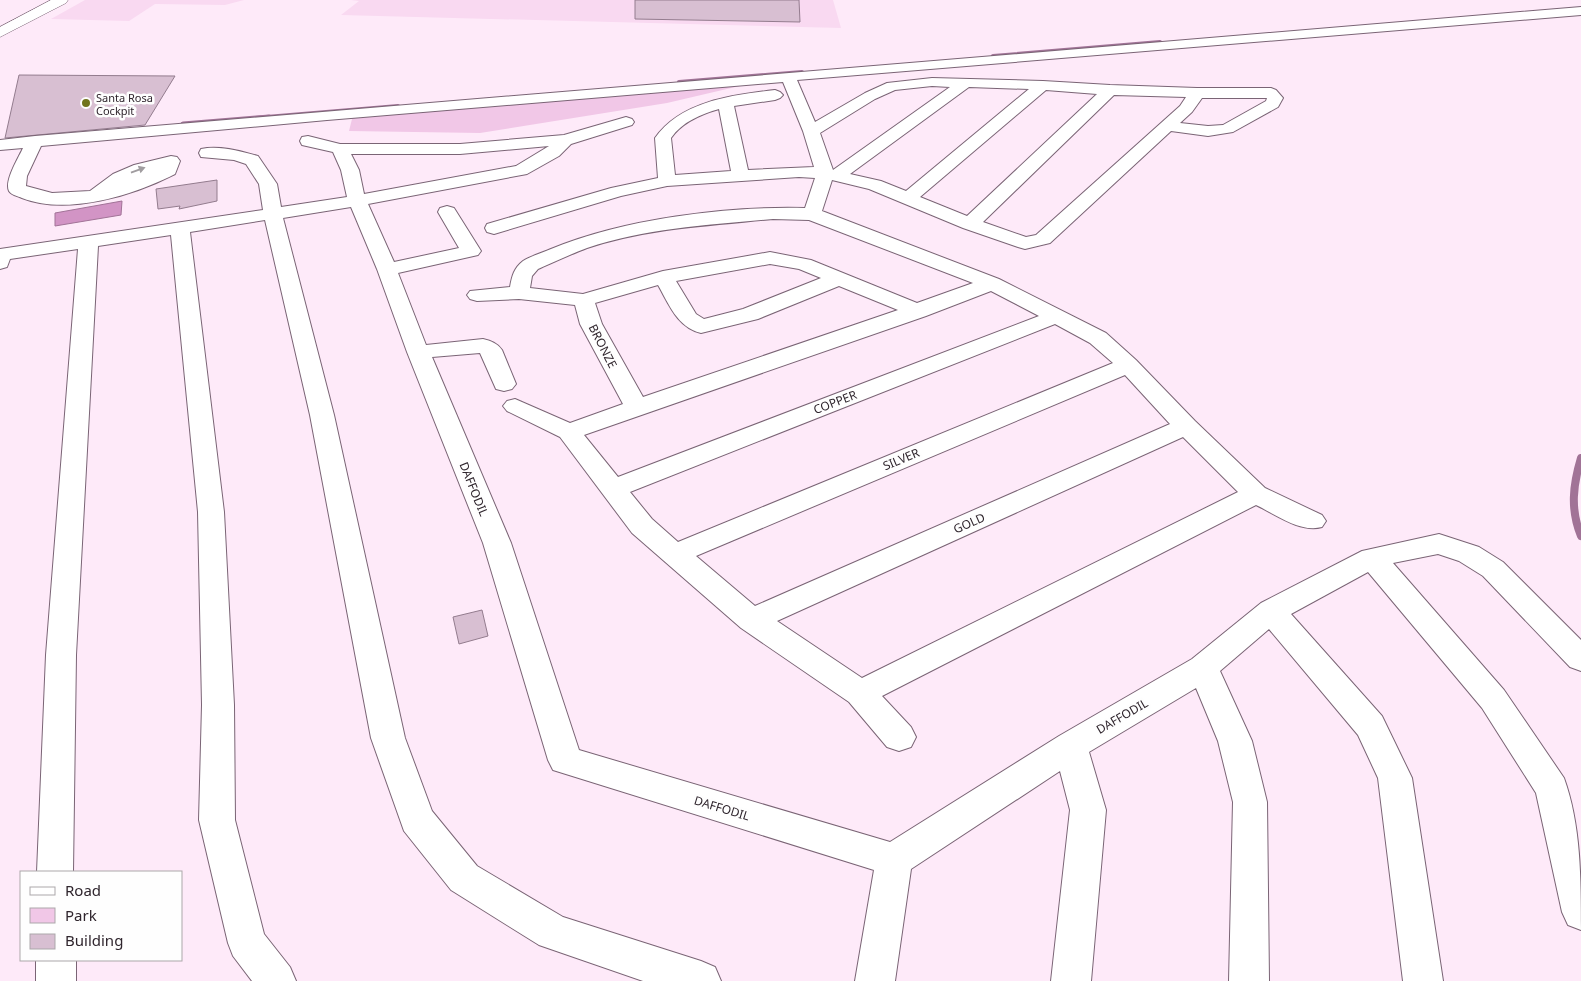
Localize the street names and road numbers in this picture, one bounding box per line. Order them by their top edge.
street label: BRONZE [585,321,621,371]
street label: COPPER [811,386,860,418]
street label: SILVER [880,444,922,474]
street label: DAFFODIL [455,459,493,519]
street label: GOLD [950,508,988,538]
street label: DAFFODIL [1093,694,1151,738]
street label: DAFFODIL [692,792,752,824]

